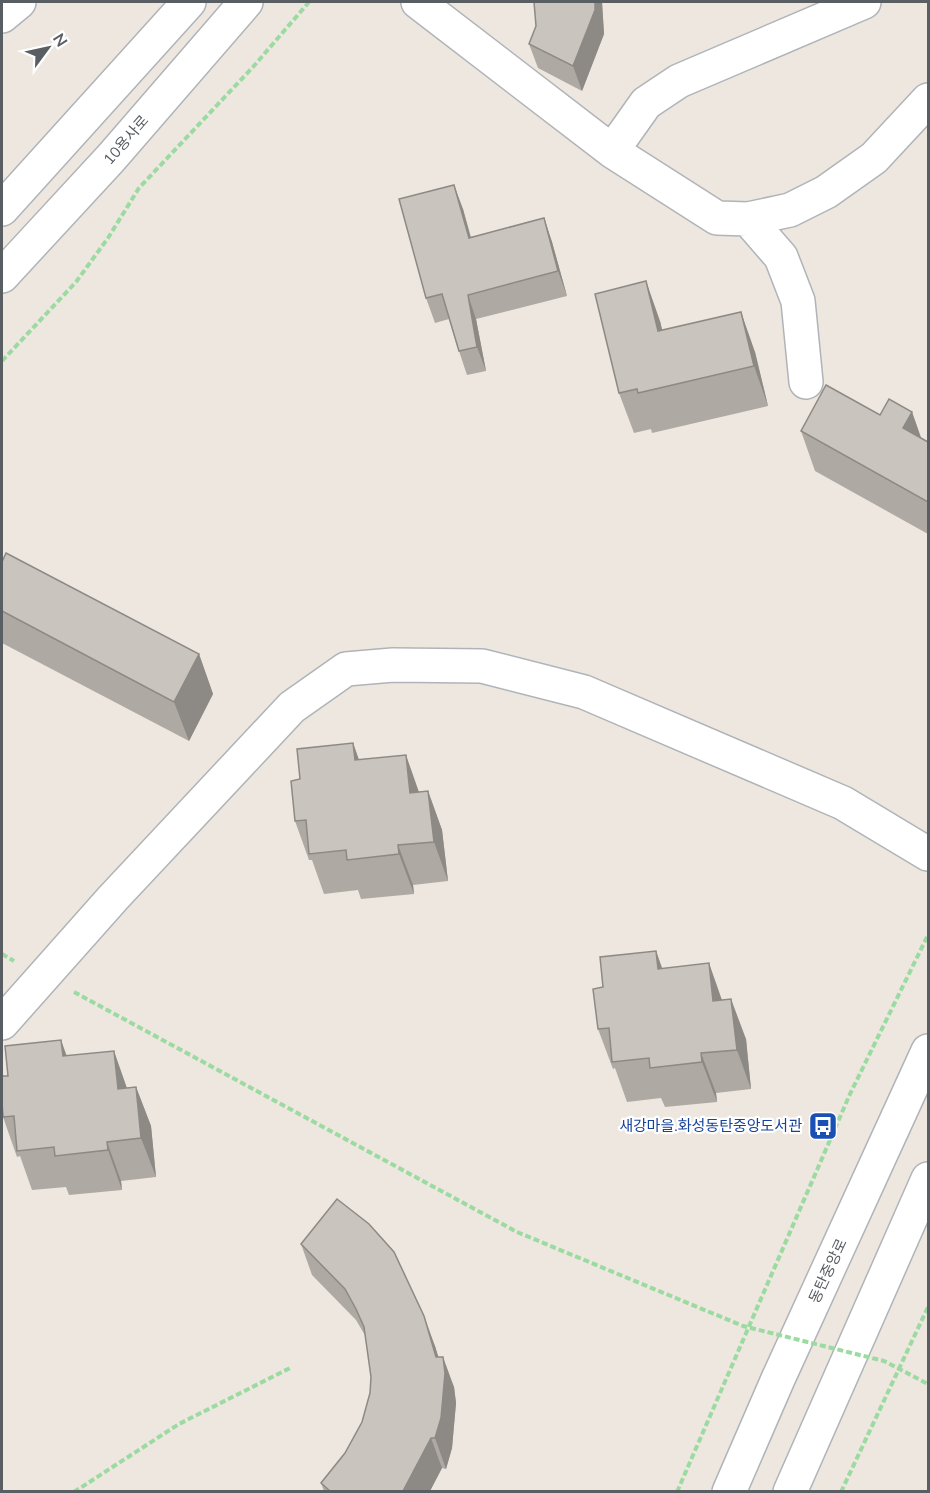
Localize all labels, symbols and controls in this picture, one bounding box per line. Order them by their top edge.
north arrow [18,18,78,78]
text: N [49,29,72,50]
street label: 10용사로 [99,111,152,168]
bus stop icon: 새강마을.화성동탄중앙도서관 [807,1110,839,1142]
place label: 새강마을.화성동탄중앙도서관 [619,1116,802,1135]
street label: 동탄중앙로 [804,1235,851,1306]

